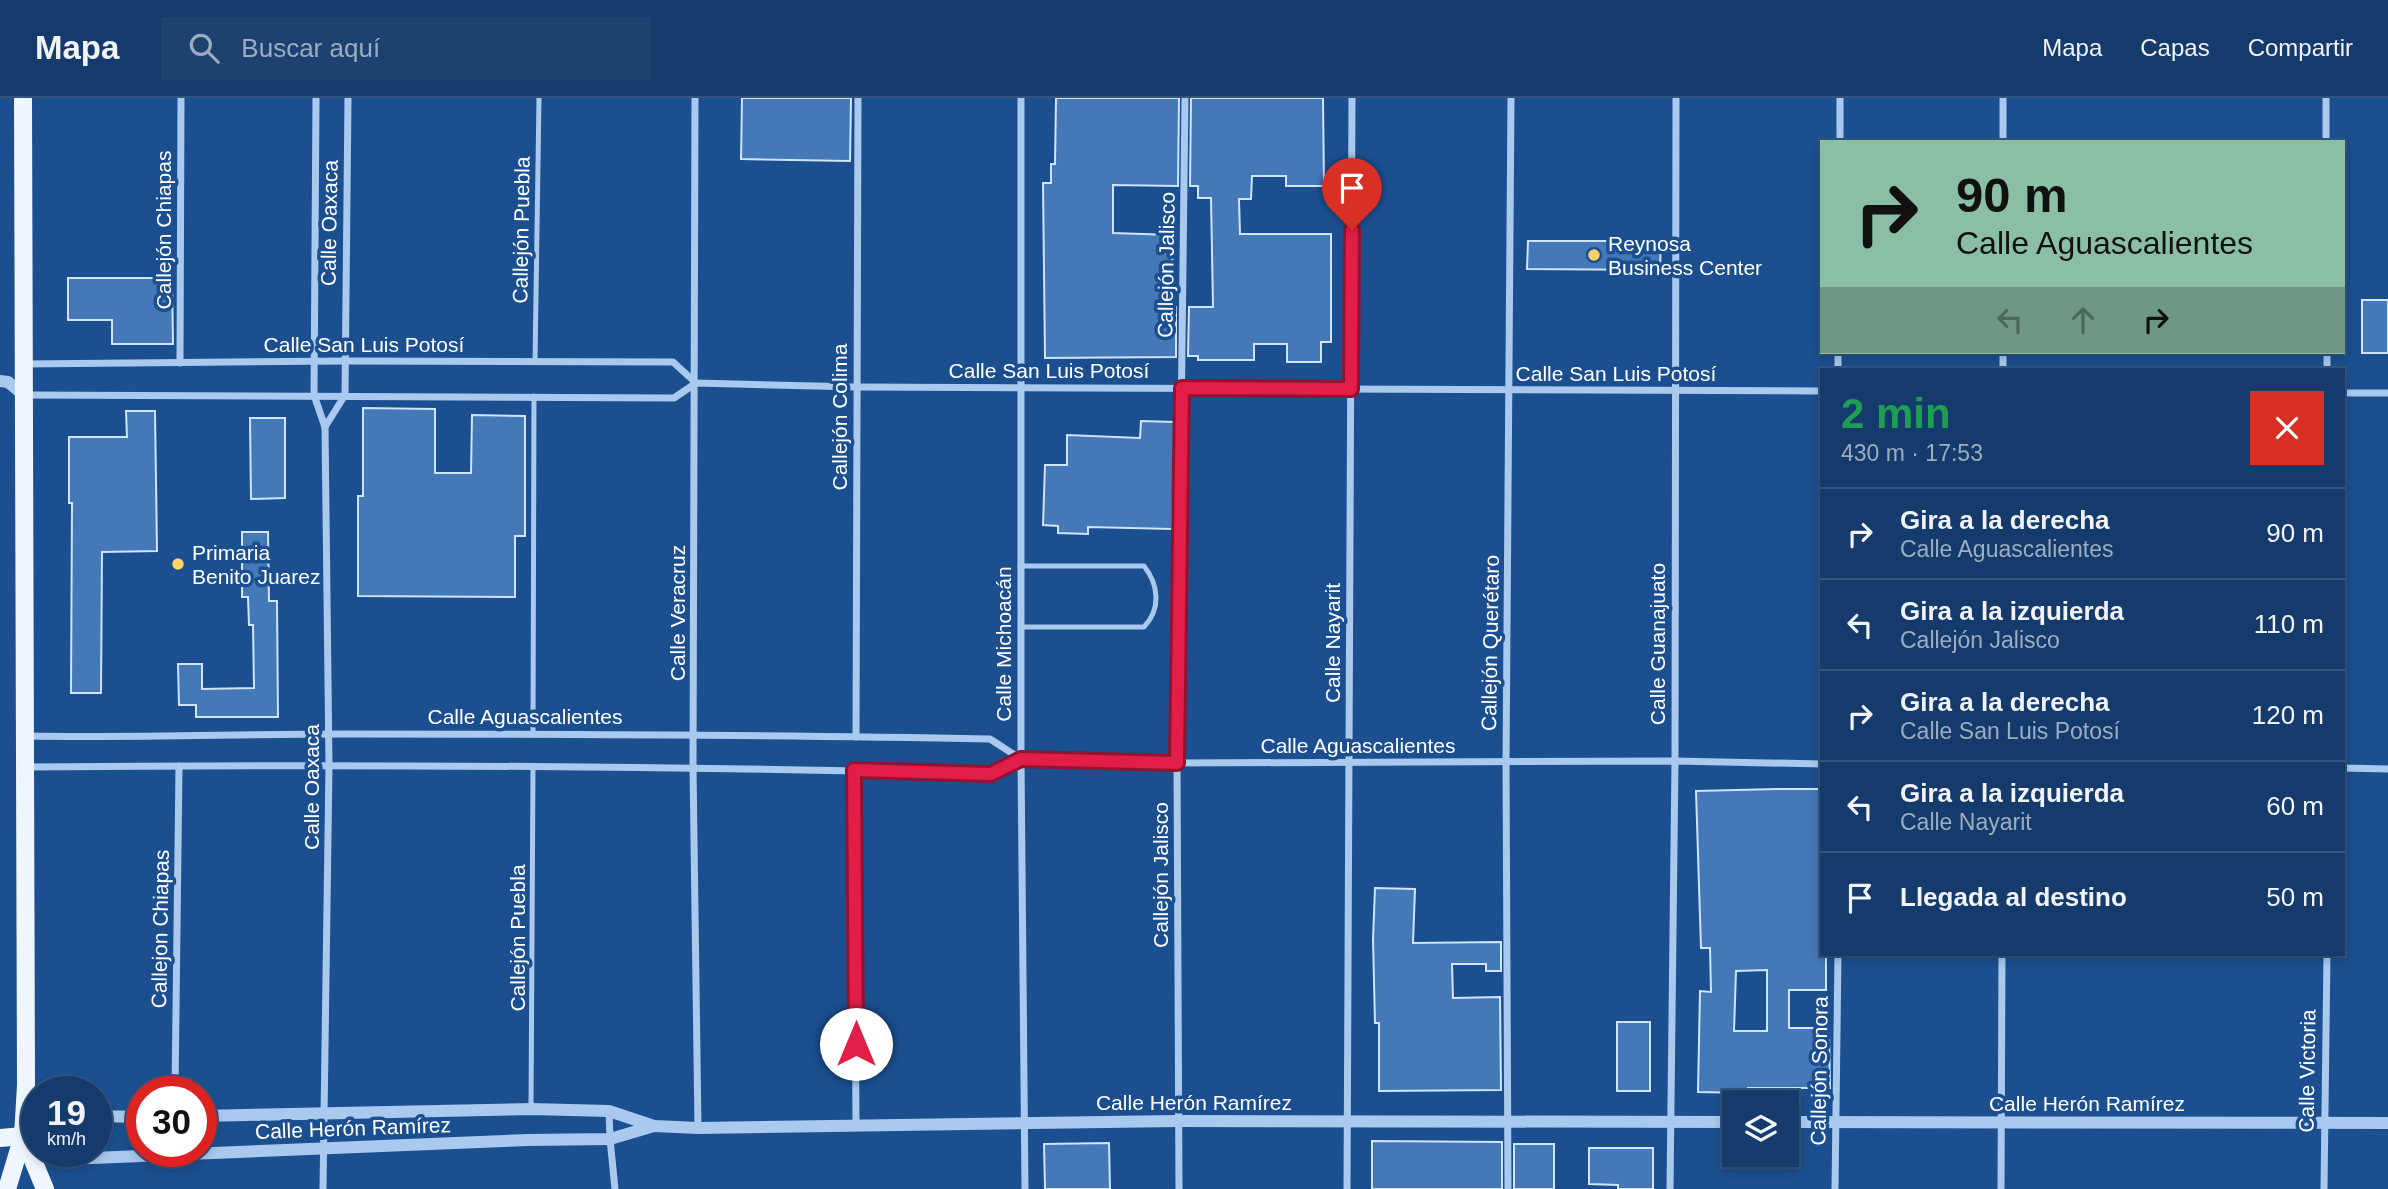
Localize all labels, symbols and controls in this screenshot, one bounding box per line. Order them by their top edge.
search box [161,17,651,80]
text: Mapa [35,29,119,66]
icon: search [185,29,223,67]
text: Buscar aquí [241,33,380,63]
text: Mapa [2042,34,2102,61]
text: Capas [2140,34,2210,61]
text: Compartir [2248,34,2353,61]
street label: Callejón Chiapas [152,151,175,309]
street label: Callejón Puebla [508,156,534,304]
pin [1322,158,1382,230]
street label: Calle Oaxaca [316,159,342,286]
icon: right [1841,168,1932,259]
text: 90 m [1956,168,2068,222]
icon: arrive [1333,169,1371,207]
street label: Callejón Jalisco [1153,192,1179,338]
text: Calle Aguascalientes [1956,225,2253,261]
place label: Reynosa Business Center [1608,232,1762,279]
marker: Reynosa Business Center [1586,247,1602,263]
icon: left [1991,301,2029,339]
icon: ahead [2064,301,2102,339]
icon: right [2137,301,2175,339]
street label: Calle San Luis Potosí [264,333,465,356]
street label: Callejón Colima [828,343,851,491]
street label: Calle San Luis Potosí [949,359,1150,382]
street label: Calle San Luis Potosí [1516,362,1717,385]
text: 2 min [1841,390,1951,437]
button: close [2250,391,2324,465]
text: 430 m · 17:53 [1841,440,1983,466]
text: Gira a la derecha [1900,505,2110,535]
icon: right [1841,515,1879,553]
text: 90 m [2266,518,2324,548]
text: Calle Aguascalientes [1900,536,2114,562]
place label: Primaria Benito Juarez [192,541,320,588]
street label: Calle Veracruz [666,545,689,681]
street label: Callejón Querétaro [1477,555,1503,731]
marker: Primaria Benito Juarez [170,556,186,572]
street label: Calle Guanajuato [1646,563,1669,725]
street label: Calle Michoacán [992,566,1015,722]
street label: Calle Nayarit [1321,583,1344,703]
text: Gira a la izquierda [1900,596,2124,626]
icon: left [1841,606,1879,644]
text: 110 m [2254,609,2324,639]
text: Callejón Jalisco [1900,627,2060,653]
text: Gira a la derecha [1900,687,2110,717]
icon: right [1841,697,1879,735]
text: 120 m [2252,700,2324,730]
street label: Calle Aguascalientes [428,705,622,728]
text: Calle San Luis Potosí [1900,718,2120,744]
street label: Calle Oaxaca [300,724,323,850]
street label: Calle Aguascalientes [1261,734,1455,757]
text: Gira a la izquierda [1900,778,2124,808]
icon: left [1841,788,1879,826]
text: 60 m [2266,791,2324,821]
street label: Callejón Jalisco [1149,802,1172,948]
text: Calle Nayarit [1900,809,2032,835]
street label: Callejon Chiapas [147,849,173,1009]
street label: Callejón Puebla [506,864,529,1012]
icon: arrive [1841,879,1879,917]
text: Llegada al destino [1900,882,2127,912]
text: 50 m [2266,882,2324,912]
street label: Callejón Sonora [1806,996,1832,1146]
position arrow [819,1007,893,1081]
street label: Calle Victoria [2294,1009,2320,1133]
speed limit sign: 30 [126,1076,217,1167]
map controls [1722,1090,1799,1167]
button: layers [1722,1090,1799,1167]
street label: Calle Herón Ramírez [1096,1091,1292,1114]
street label: Calle Herón Ramírez [1989,1092,2185,1115]
text: 19 [47,1093,86,1132]
street label: Calle Herón Ramírez [255,1113,451,1143]
text: km/h [47,1129,86,1149]

